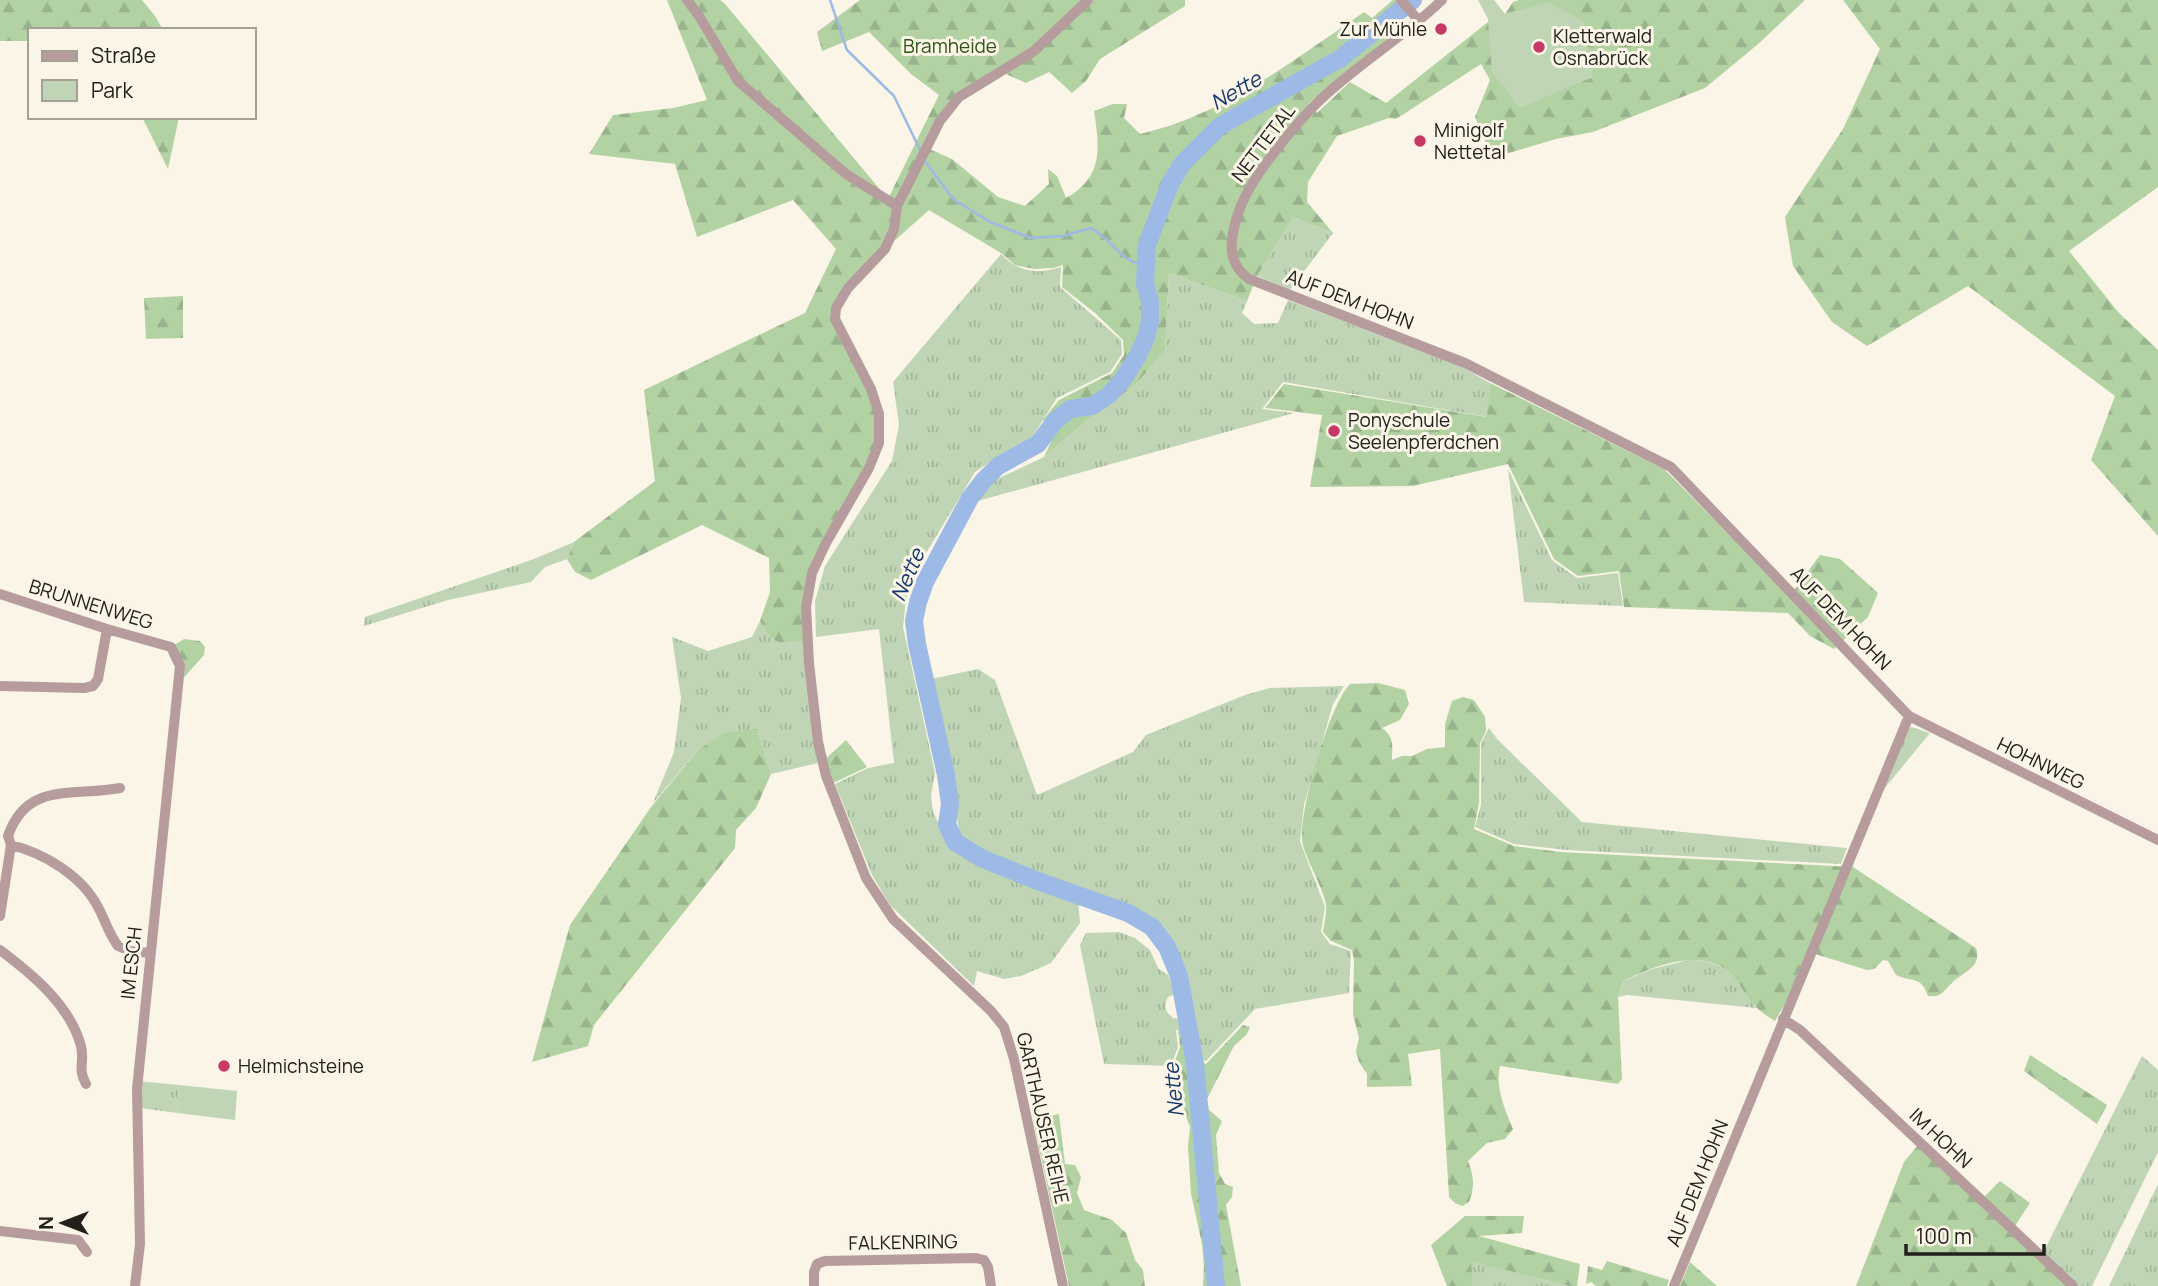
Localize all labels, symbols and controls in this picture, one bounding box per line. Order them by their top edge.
place label: Zur Mühle [1339,16,1427,42]
marker: Zur Mühle [1433,21,1449,37]
place label: Kletterwald Osnabrück [1553,23,1652,71]
legend [28,28,256,119]
park label: Bramheide [903,33,997,59]
marker: Kletterwald Osnabrück [1531,39,1547,55]
text: Straße [91,41,156,69]
water label: Nette [1205,64,1268,116]
text: Park [91,76,133,104]
street label: NETTETAL [1225,99,1301,187]
place label: Minigolf Nettetal [1434,117,1506,165]
marker: Minigolf Nettetal [1412,133,1428,149]
street label: AUF DEM HOHN [1283,263,1417,335]
place label: Ponyschule Seelenpferdchen [1348,407,1499,455]
marker: Ponyschule Seelenpferdchen [1326,423,1342,439]
water label: Nette [884,542,931,605]
street label: AUF DEM HOHN [1785,561,1897,675]
street label: BRUNNENWEG [26,573,156,635]
street label: HOHNWEG [1993,731,2089,795]
street label: IM ESCH [114,925,148,1001]
street label: GARTHAUSER REIHE [1011,1030,1075,1206]
place label: Helmichsteine [238,1053,364,1079]
marker: Helmichsteine [216,1058,232,1074]
water label: Nette [1156,1060,1190,1119]
street label: IM HOHN [1904,1102,1978,1174]
street label: AUF DEM HOHN [1660,1116,1734,1250]
north arrow [28,1188,98,1258]
scale bar [1906,1212,2044,1256]
text: N [33,1216,59,1230]
text: 100 m [1916,1222,1972,1250]
street label: FALKENRING [848,1228,958,1256]

